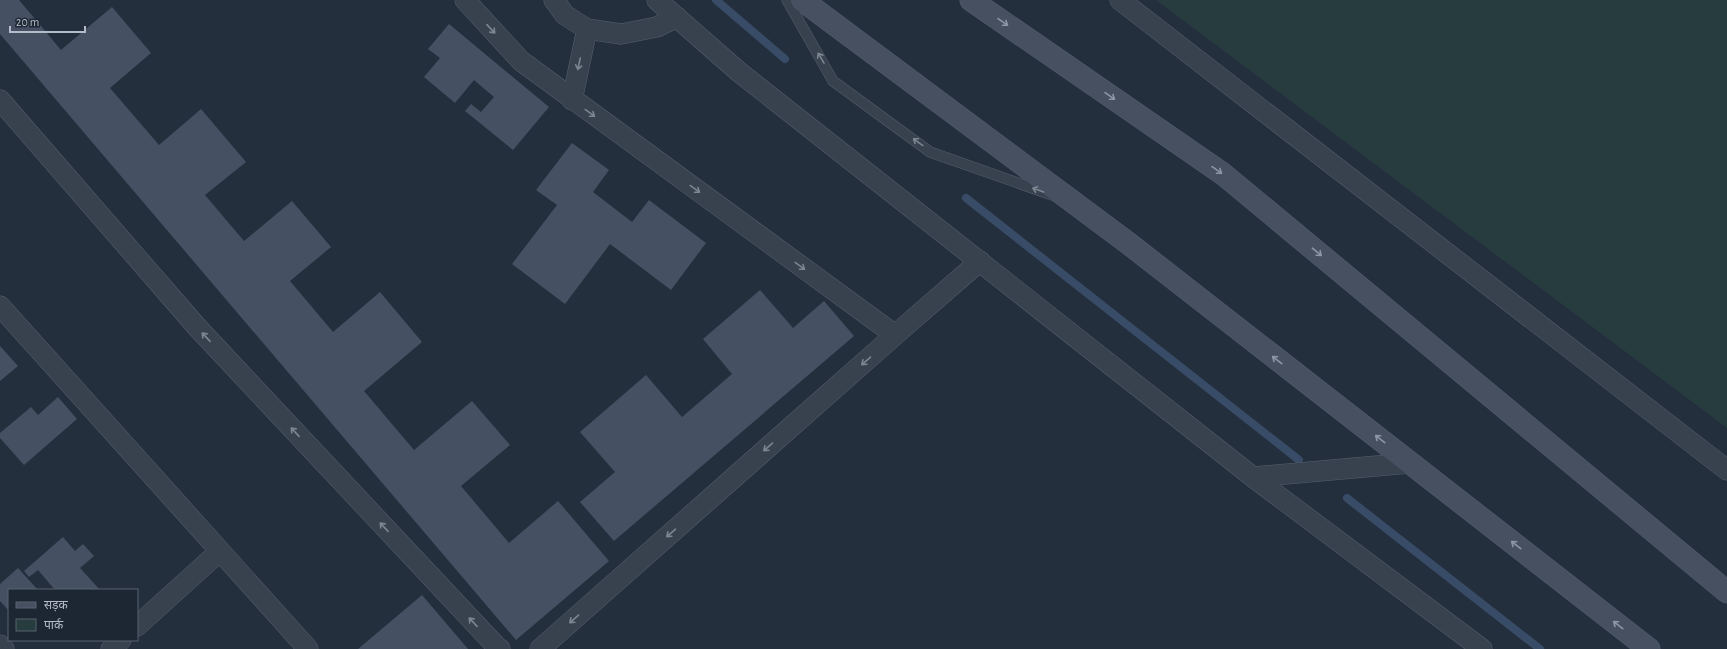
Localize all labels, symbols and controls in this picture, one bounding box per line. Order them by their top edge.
scale bar [10,8,85,34]
text: 20 m [16,16,39,28]
one-way arrow [997,18,1008,26]
one-way arrow [486,24,496,34]
one-way arrow [816,53,824,65]
one-way arrow [575,57,583,70]
one-way arrow [1104,92,1115,100]
one-way arrow [584,108,595,117]
one-way arrow [912,138,923,146]
one-way arrow [1211,166,1222,174]
one-way arrow [689,185,700,193]
one-way arrow [1032,186,1044,194]
one-way arrow [1312,248,1323,257]
one-way arrow [794,262,805,270]
one-way arrow [202,332,211,342]
one-way arrow [1272,355,1283,364]
one-way arrow [860,356,871,365]
one-way arrow [290,427,300,437]
one-way arrow [1375,435,1386,444]
one-way arrow [763,442,774,451]
one-way arrow [379,522,389,532]
one-way arrow [666,528,676,538]
one-way arrow [1510,541,1521,549]
legend [8,589,138,641]
text: सड़क [44,599,69,612]
one-way arrow [569,614,579,623]
one-way arrow [468,617,478,627]
text: पार्क [44,618,64,631]
one-way arrow [1613,621,1624,629]

